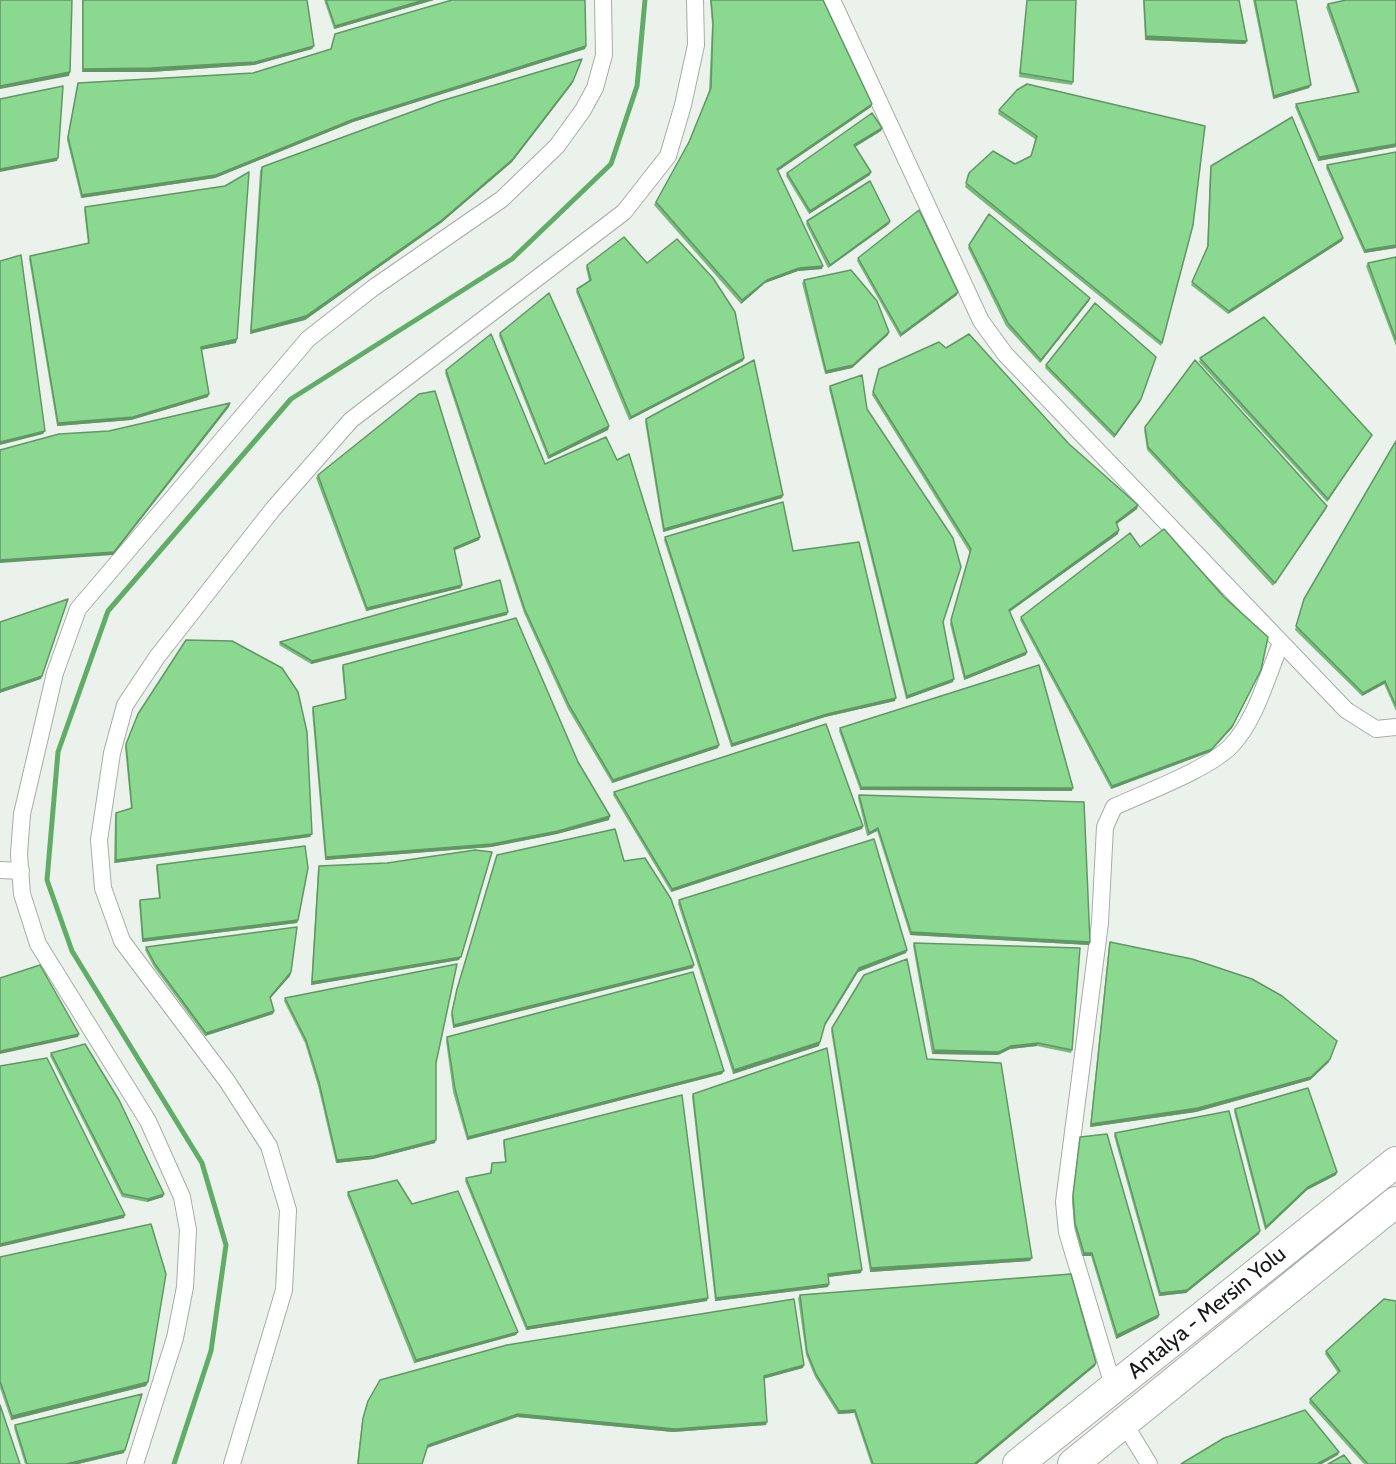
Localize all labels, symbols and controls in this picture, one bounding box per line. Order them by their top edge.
street label: Antalya - Mersin Yolu [1123,1241,1291,1385]

